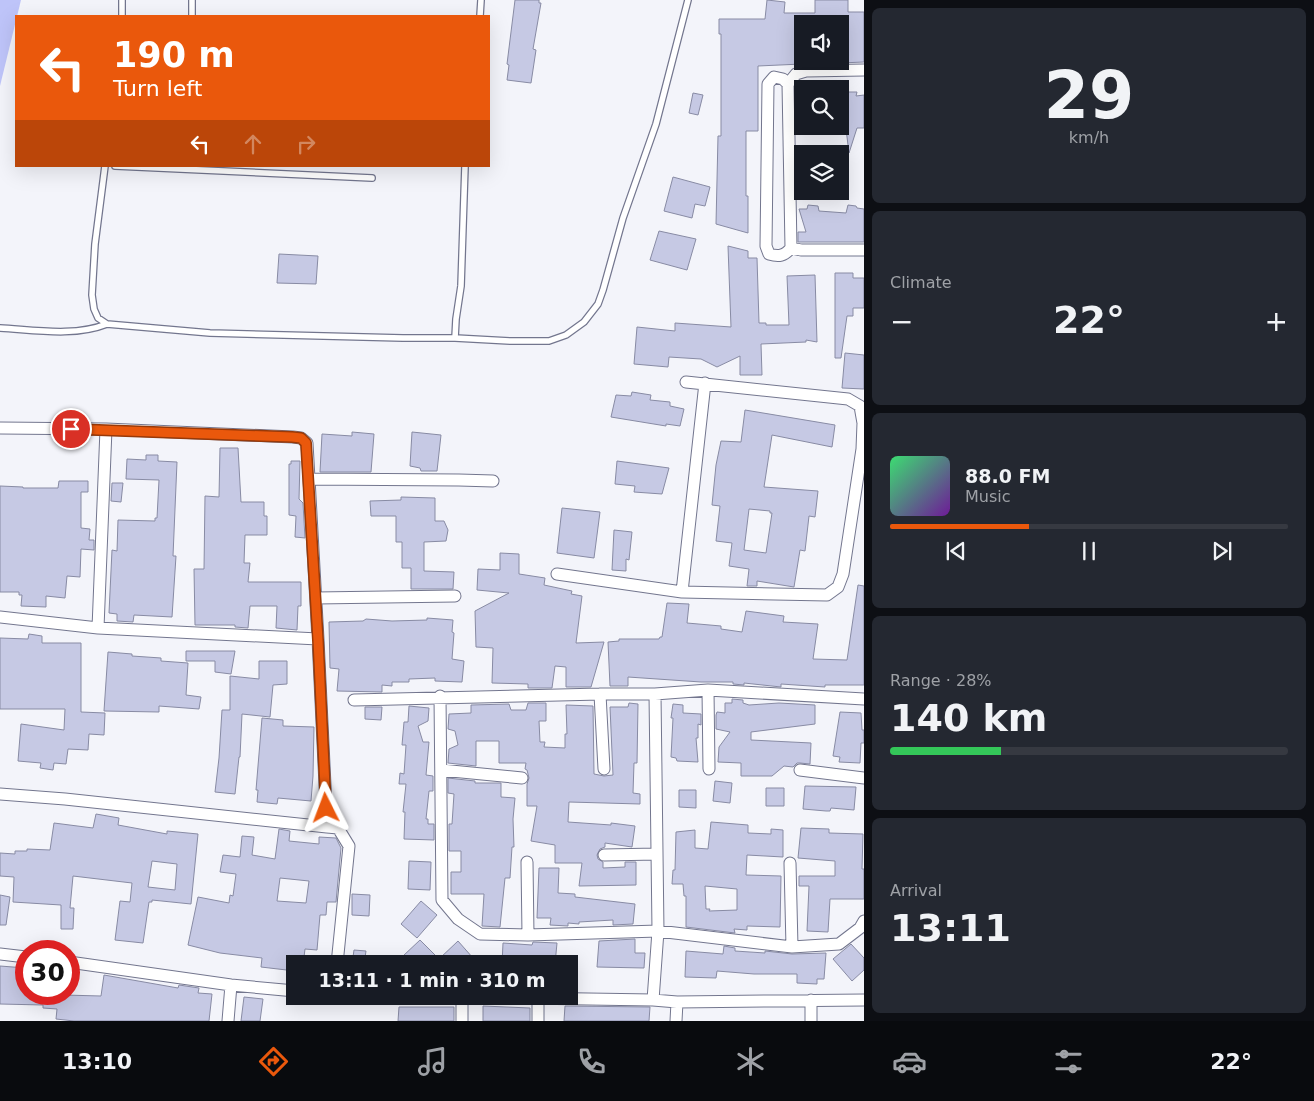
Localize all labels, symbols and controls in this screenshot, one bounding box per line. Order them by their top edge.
map controls [794,15,849,200]
button: sound [794,15,849,70]
icon: left [30,35,95,100]
text: 190 m [113,35,235,75]
text: 29 [1044,58,1134,133]
text: Turn left [113,76,202,101]
button: search [794,80,849,135]
text: km/h [1069,128,1109,147]
icon: left [186,130,214,158]
icon: ahead [239,130,267,158]
icon: right [292,130,320,158]
button: layers [794,145,849,200]
text: Climate [890,273,952,292]
text: 22° [1053,298,1125,342]
text: − [890,305,913,338]
text: + [1265,305,1288,338]
pin [50,408,92,450]
icon: arrive [57,415,85,443]
text: 88.0 FM [965,465,1050,487]
text: Music [965,487,1011,506]
icon: previous [942,537,970,565]
icon: pause [1075,537,1103,565]
icon: next [1208,537,1236,565]
text: Range · 28% [890,671,992,690]
text: 140 km [890,696,1047,740]
position arrow [299,781,351,833]
text: Arrival [890,881,942,900]
text: 13:11 [890,906,1011,950]
speed limit sign: 30 [15,940,80,1005]
text: 13:11 · 1 min · 310 m [318,969,546,991]
icon: directions [256,1044,291,1079]
icon: music [415,1044,450,1079]
icon: phone [574,1044,609,1079]
icon: climate [733,1044,768,1079]
icon: car [892,1044,927,1079]
icon: filters [1051,1044,1086,1079]
text: 13:10 [62,1049,132,1074]
text: 22° [1210,1049,1252,1074]

